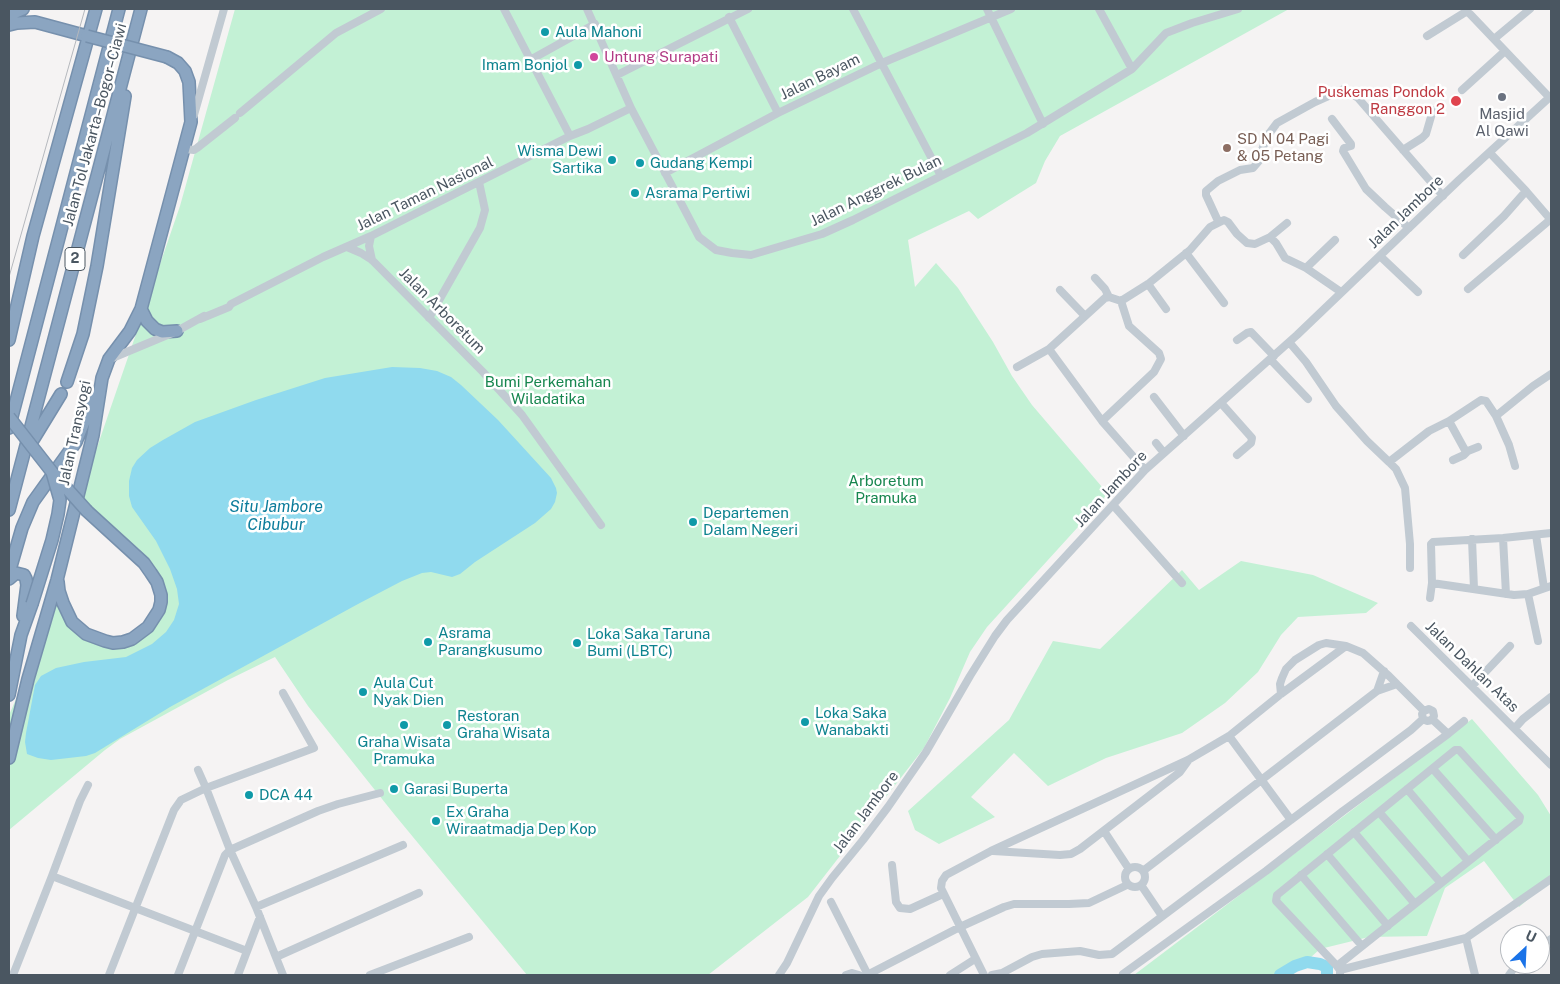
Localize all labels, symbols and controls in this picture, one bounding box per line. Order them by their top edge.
street label: Jalan Tol Jakarta–Bogor–Ciawi [59,22,131,228]
place label: Aula Mahoni [555,23,642,41]
marker: Aula Mahoni [539,26,551,38]
place label: Untung Surapati [604,48,718,66]
street label: Jalan Bayam [777,50,863,104]
marker: Untung Surapati [588,51,600,63]
place label: Imam Bonjol [482,56,568,74]
marker: Imam Bonjol [572,59,584,71]
place label: Puskemas Pondok Ranggon 2 [1318,83,1445,118]
marker: Masjid Al Qawi [1496,91,1508,103]
marker: Puskemas Pondok Ranggon 2 [1449,94,1463,108]
place label: Masjid Al Qawi [1475,105,1529,140]
place label: SD N 04 Pagi & 05 Petang [1237,130,1329,165]
place label: Wisma Dewi Sartika [517,142,602,177]
marker: SD N 04 Pagi & 05 Petang [1221,142,1233,154]
street label: Jalan Anggrek Bulan [808,151,944,231]
street label: Jalan Taman Nasional [354,153,496,235]
marker: Wisma Dewi Sartika [606,154,618,166]
place label: Gudang Kempi [650,154,753,172]
marker: Gudang Kempi [634,157,646,169]
street label: Jalan Jambore [1365,172,1447,252]
place label: Asrama Pertiwi [645,184,750,202]
marker: Asrama Pertiwi [629,187,641,199]
road number: 2 [65,248,85,270]
street label: Jalan Arboretum [395,264,489,358]
park label: Bumi Perkemahan Wiladatika [485,373,611,408]
street label: Jalan Transyogi [55,379,95,487]
street label: Jalan Jambore [1071,447,1151,531]
park label: Arboretum Pramuka [848,472,924,507]
water label: Situ Jambore Cibubur [229,497,323,535]
place label: Departemen Dalam Negeri [703,504,798,539]
marker: Departemen Dalam Negeri [687,516,699,528]
street label: Jalan Dahlan Atas [1422,618,1522,716]
place label: Asrama Parangkusumo [438,624,542,659]
place label: Loka Saka Taruna Bumi (LBTC) [587,625,710,660]
marker: Asrama Parangkusumo [422,636,434,648]
marker: Loka Saka Taruna Bumi (LBTC) [571,637,583,649]
place label: Aula Cut Nyak Dien [373,674,444,709]
marker: Aula Cut Nyak Dien [357,686,369,698]
place label: Loka Saka Wanabakti [815,704,889,739]
place label: Restoran Graha Wisata [457,707,550,742]
marker: Loka Saka Wanabakti [799,716,811,728]
marker: Graha Wisata Pramuka [398,719,410,731]
marker: Restoran Graha Wisata [441,719,453,731]
place label: Graha Wisata Pramuka [357,733,451,768]
street label: Jalan Jambore [829,767,903,857]
place label: Garasi Buperta [404,780,508,798]
marker: Garasi Buperta [388,783,400,795]
place label: DCA 44 [259,786,313,804]
marker: DCA 44 [243,789,255,801]
place label: Ex Graha Wiraatmadja Dep Kop [446,803,597,838]
marker: Ex Graha Wiraatmadja Dep Kop [430,815,442,827]
north arrow [1500,924,1550,974]
text: U [1523,927,1539,946]

